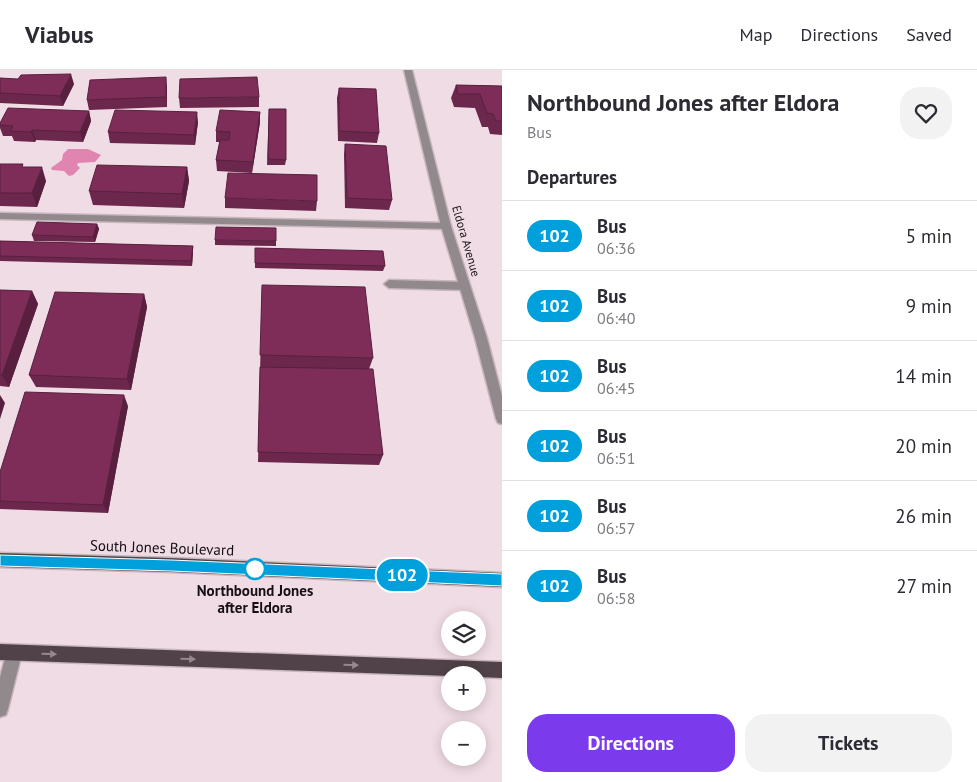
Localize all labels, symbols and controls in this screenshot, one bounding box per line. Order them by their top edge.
text: Viabus [25,19,94,50]
text: Map [740,23,772,46]
text: Directions [800,23,878,46]
text: Saved [906,23,952,46]
text: Northbound Jones after Eldora [527,87,839,118]
button: heart [900,87,952,139]
text: Bus [527,122,552,142]
text: Departures [527,165,617,189]
street label: Eldora Avenue [449,204,484,278]
text: Bus [597,214,626,238]
text: 102 [539,224,570,247]
text: 5 min [906,224,952,248]
text: 06:36 [597,238,635,258]
text: Bus [597,284,626,308]
text: 102 [539,294,570,317]
text: 9 min [906,294,952,318]
text: 06:40 [597,308,635,328]
text: Bus [597,354,626,378]
text: 102 [539,364,570,387]
text: 14 min [895,364,952,388]
text: 06:45 [597,378,635,398]
text: Bus [597,424,626,448]
text: 102 [539,434,570,457]
text: 20 min [895,434,952,458]
text: 06:51 [597,448,635,468]
text: Bus [597,494,626,518]
text: 102 [539,504,570,527]
text: 26 min [895,504,952,528]
text: 06:57 [597,518,635,538]
street label: South Jones Boulevard [90,535,234,560]
marker: Northbound Jones after Eldora [244,558,266,580]
line badge: 102 [373,559,431,591]
text: 102 [387,563,417,586]
text: Bus [597,564,626,588]
text: 102 [539,574,570,597]
text: 27 min [896,574,952,598]
place label: Northbound Jones after Eldora [197,581,313,617]
text: 06:58 [597,588,635,608]
map controls [441,611,486,766]
button: layers [441,611,486,656]
one-way arrow [41,650,57,658]
one-way arrow [181,655,197,663]
one-way arrow [343,661,359,669]
button: + [441,666,486,711]
button: Directions [527,714,735,772]
button: Tickets [745,714,952,772]
button: − [441,721,486,766]

